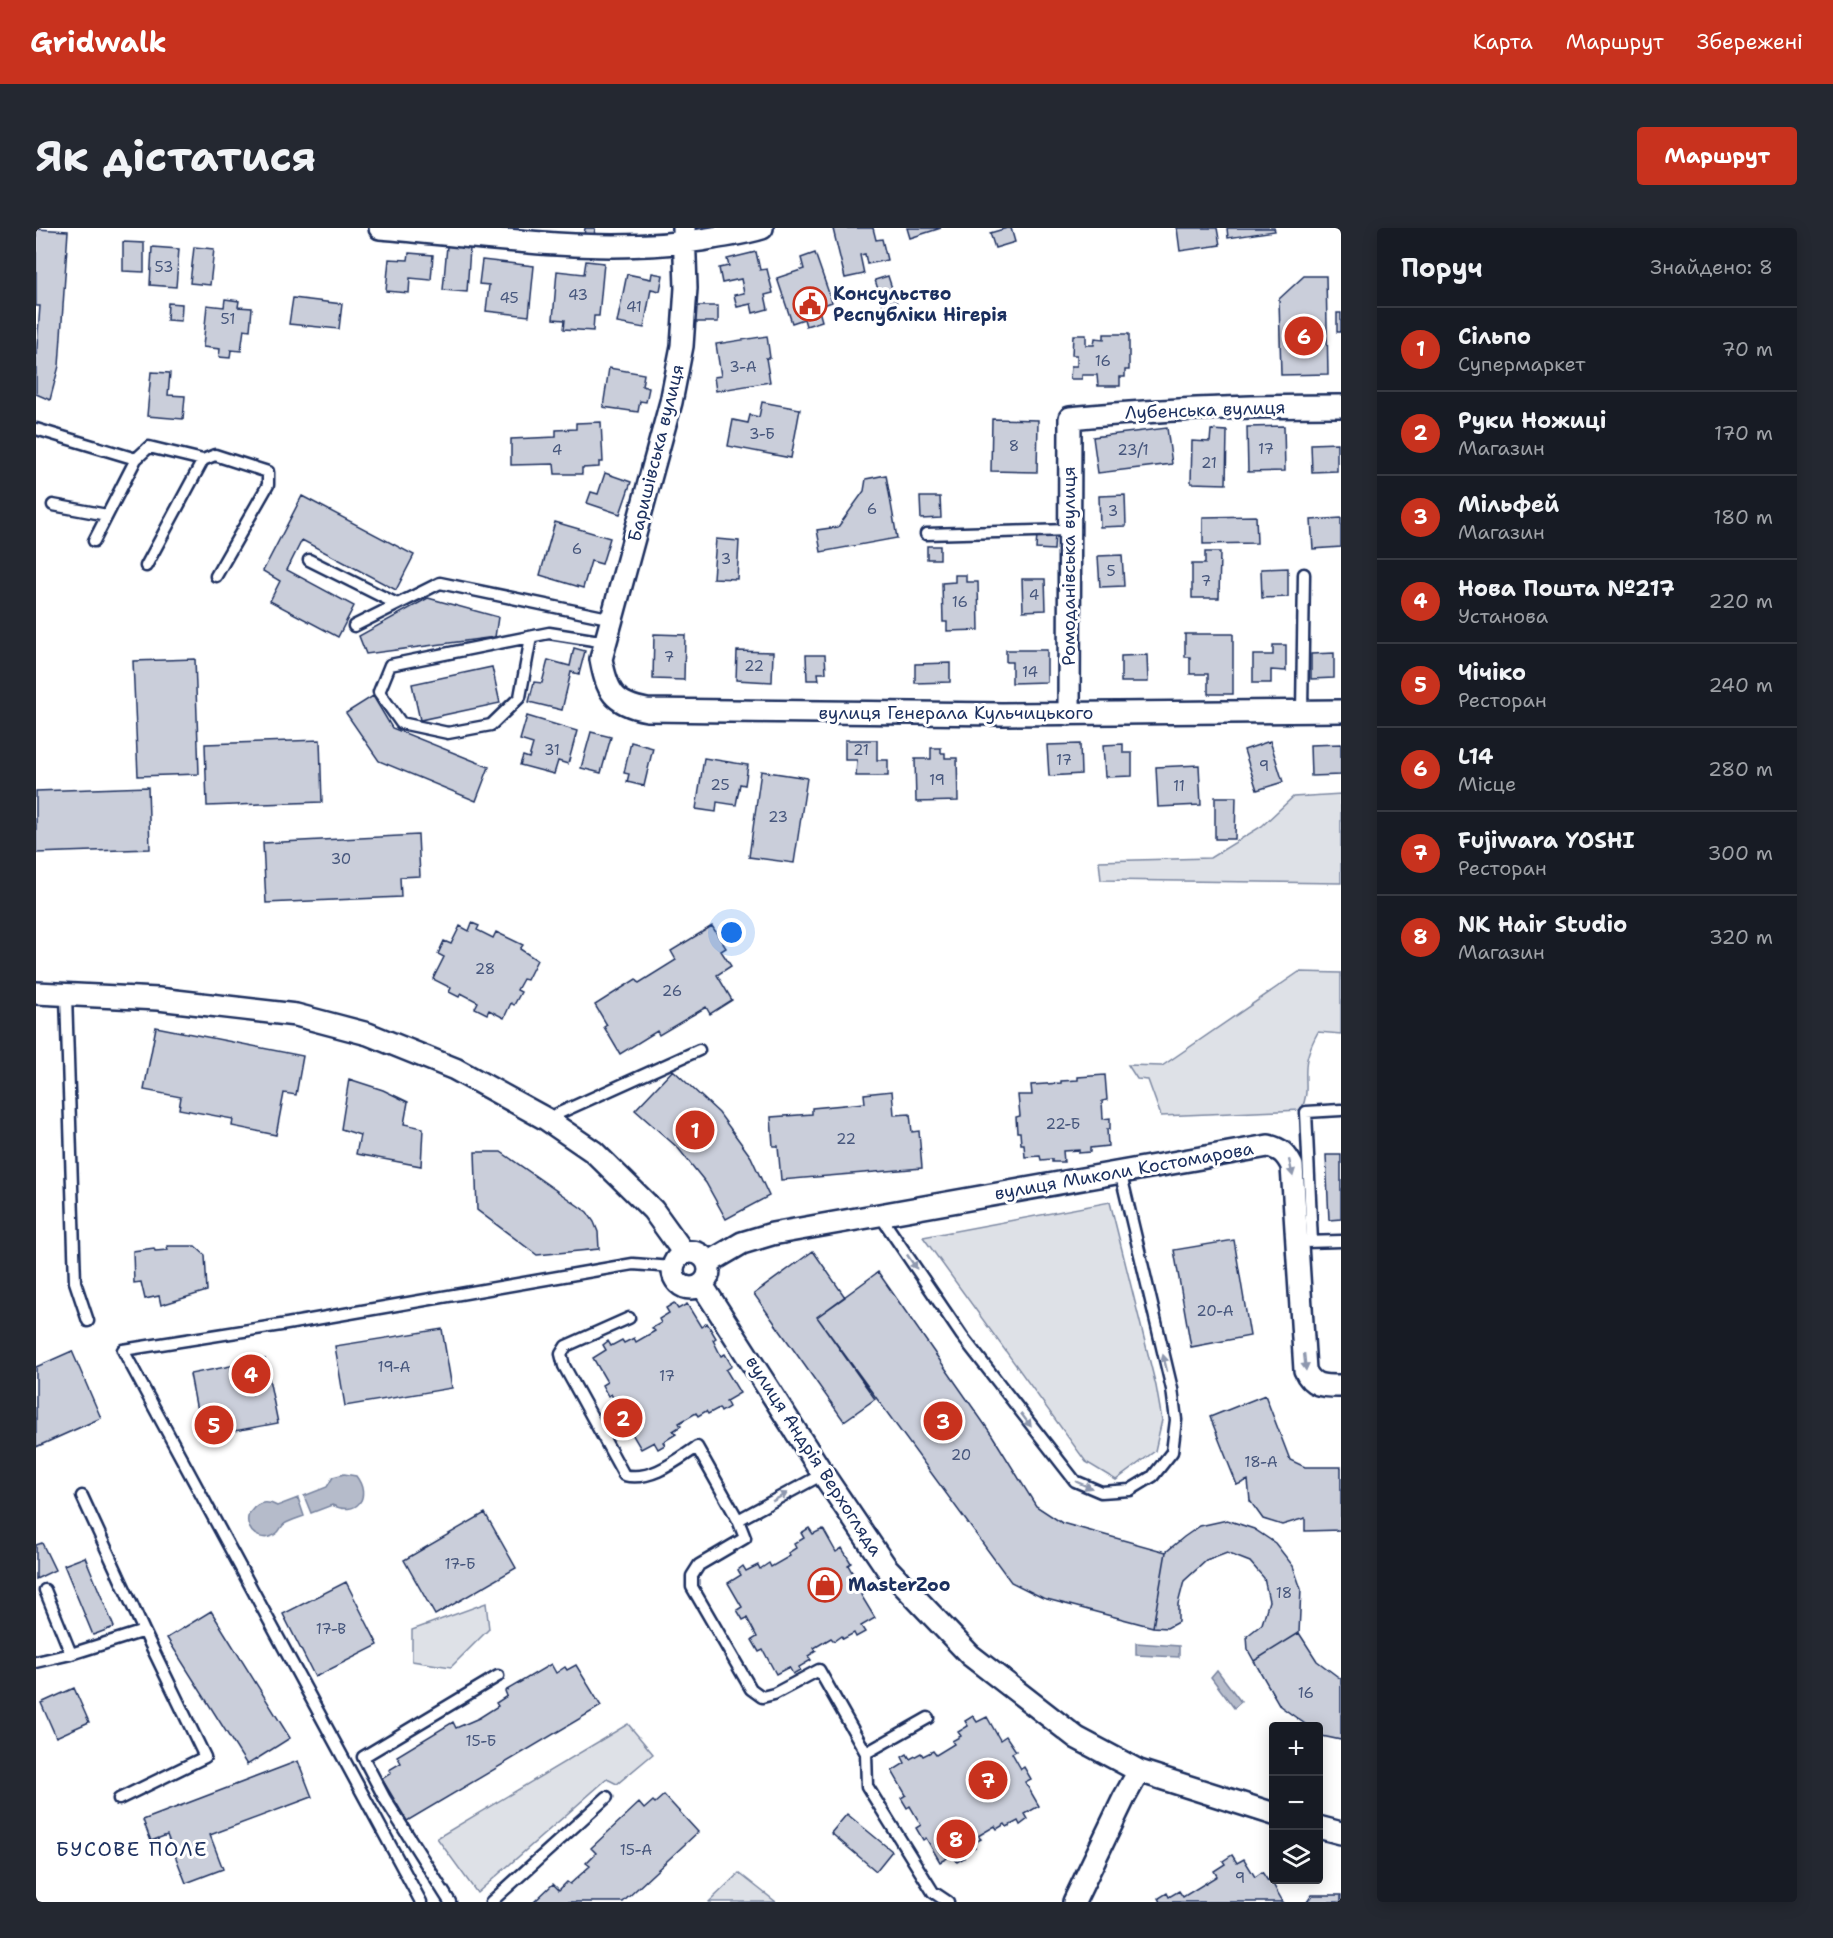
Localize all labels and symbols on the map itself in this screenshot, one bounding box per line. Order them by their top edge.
house number: 53 [155,257,174,277]
place label: Консульство Республіки Нігерія [833,282,1007,327]
house number: 43 [568,285,588,305]
public building icon: Консульство Республіки Нігерія [792,286,828,322]
house number: 45 [499,288,519,308]
house number: 41 [626,297,642,317]
house number: 51 [221,309,235,329]
pin: 6 [1284,314,1324,358]
house number: 16 [1095,351,1111,371]
house number: 3-А [729,357,757,377]
street label: Баришівська вулиця [622,362,690,544]
street label: Лубенська вулиця [1124,395,1286,425]
house number: 3-Б [749,424,775,444]
house number: 8 [1009,436,1019,456]
house number: 17 [1258,439,1274,459]
house number: 4 [552,440,562,460]
house number: 23/1 [1117,440,1149,460]
house number: 21 [1201,453,1217,473]
street label: Ромоданівська вулиця [1057,466,1081,666]
house number: 6 [867,499,877,519]
house number: 3 [1108,501,1118,521]
house number: 6 [572,539,582,559]
house number: 3 [721,549,731,569]
house number: 5 [1106,561,1116,581]
house number: 7 [1201,571,1211,591]
house number: 4 [1029,585,1039,605]
house number: 16 [952,592,968,612]
house number: 7 [664,647,674,667]
house number: 22 [744,656,764,676]
house number: 14 [1022,662,1038,682]
street label: вулиця Генерала Кульчицького [818,701,1094,725]
house number: 31 [544,740,560,760]
house number: 21 [853,740,869,760]
house number: 17 [1056,750,1072,770]
house number: 9 [1259,756,1269,776]
house number: 19 [929,770,945,790]
house number: 25 [710,775,730,795]
house number: 11 [1173,776,1185,796]
house number: 23 [768,807,788,827]
house number: 30 [331,849,351,869]
your location [717,918,746,947]
house number: 28 [475,959,495,979]
house number: 26 [662,981,682,1001]
pin: 1 [676,1108,714,1152]
house number: 22-Б [1046,1114,1080,1134]
house number: 22 [836,1129,856,1149]
street label: вулиця Миколи Костомарова [993,1136,1255,1206]
one-way arrow [1286,1159,1296,1177]
one-way arrow [906,1254,918,1270]
house number: 20-А [1196,1301,1234,1321]
street label: вулиця Андрія Верхогляда [740,1351,888,1561]
pin: 4 [232,1352,270,1396]
one-way arrow [1300,1352,1310,1371]
one-way arrow [1160,1354,1170,1372]
house number: 19-А [378,1357,411,1377]
house number: 17 [659,1366,675,1386]
pin: 2 [604,1396,642,1440]
pin: 3 [924,1398,962,1444]
pin: 5 [194,1402,234,1448]
one-way arrow [1020,1412,1033,1428]
house number: 20 [951,1445,971,1465]
house number: 18-А [1244,1452,1278,1472]
one-way arrow [1076,1480,1094,1490]
one-way arrow [772,1492,789,1502]
house number: 17-Б [444,1554,476,1574]
shop icon: MasterZoo [807,1567,843,1603]
place label: MasterZoo [848,1573,950,1597]
house number: 18 [1276,1583,1292,1603]
house number: 17-В [316,1619,346,1639]
house number: 16 [1298,1683,1314,1703]
house number: 15-Б [466,1731,496,1751]
pin: 7 [968,1758,1008,1802]
pin: 8 [936,1816,976,1862]
district label: БУСОВЕ ПОЛЕ [56,1836,208,1862]
house number: 15-А [620,1840,652,1860]
house number: 9 [1235,1868,1245,1888]

